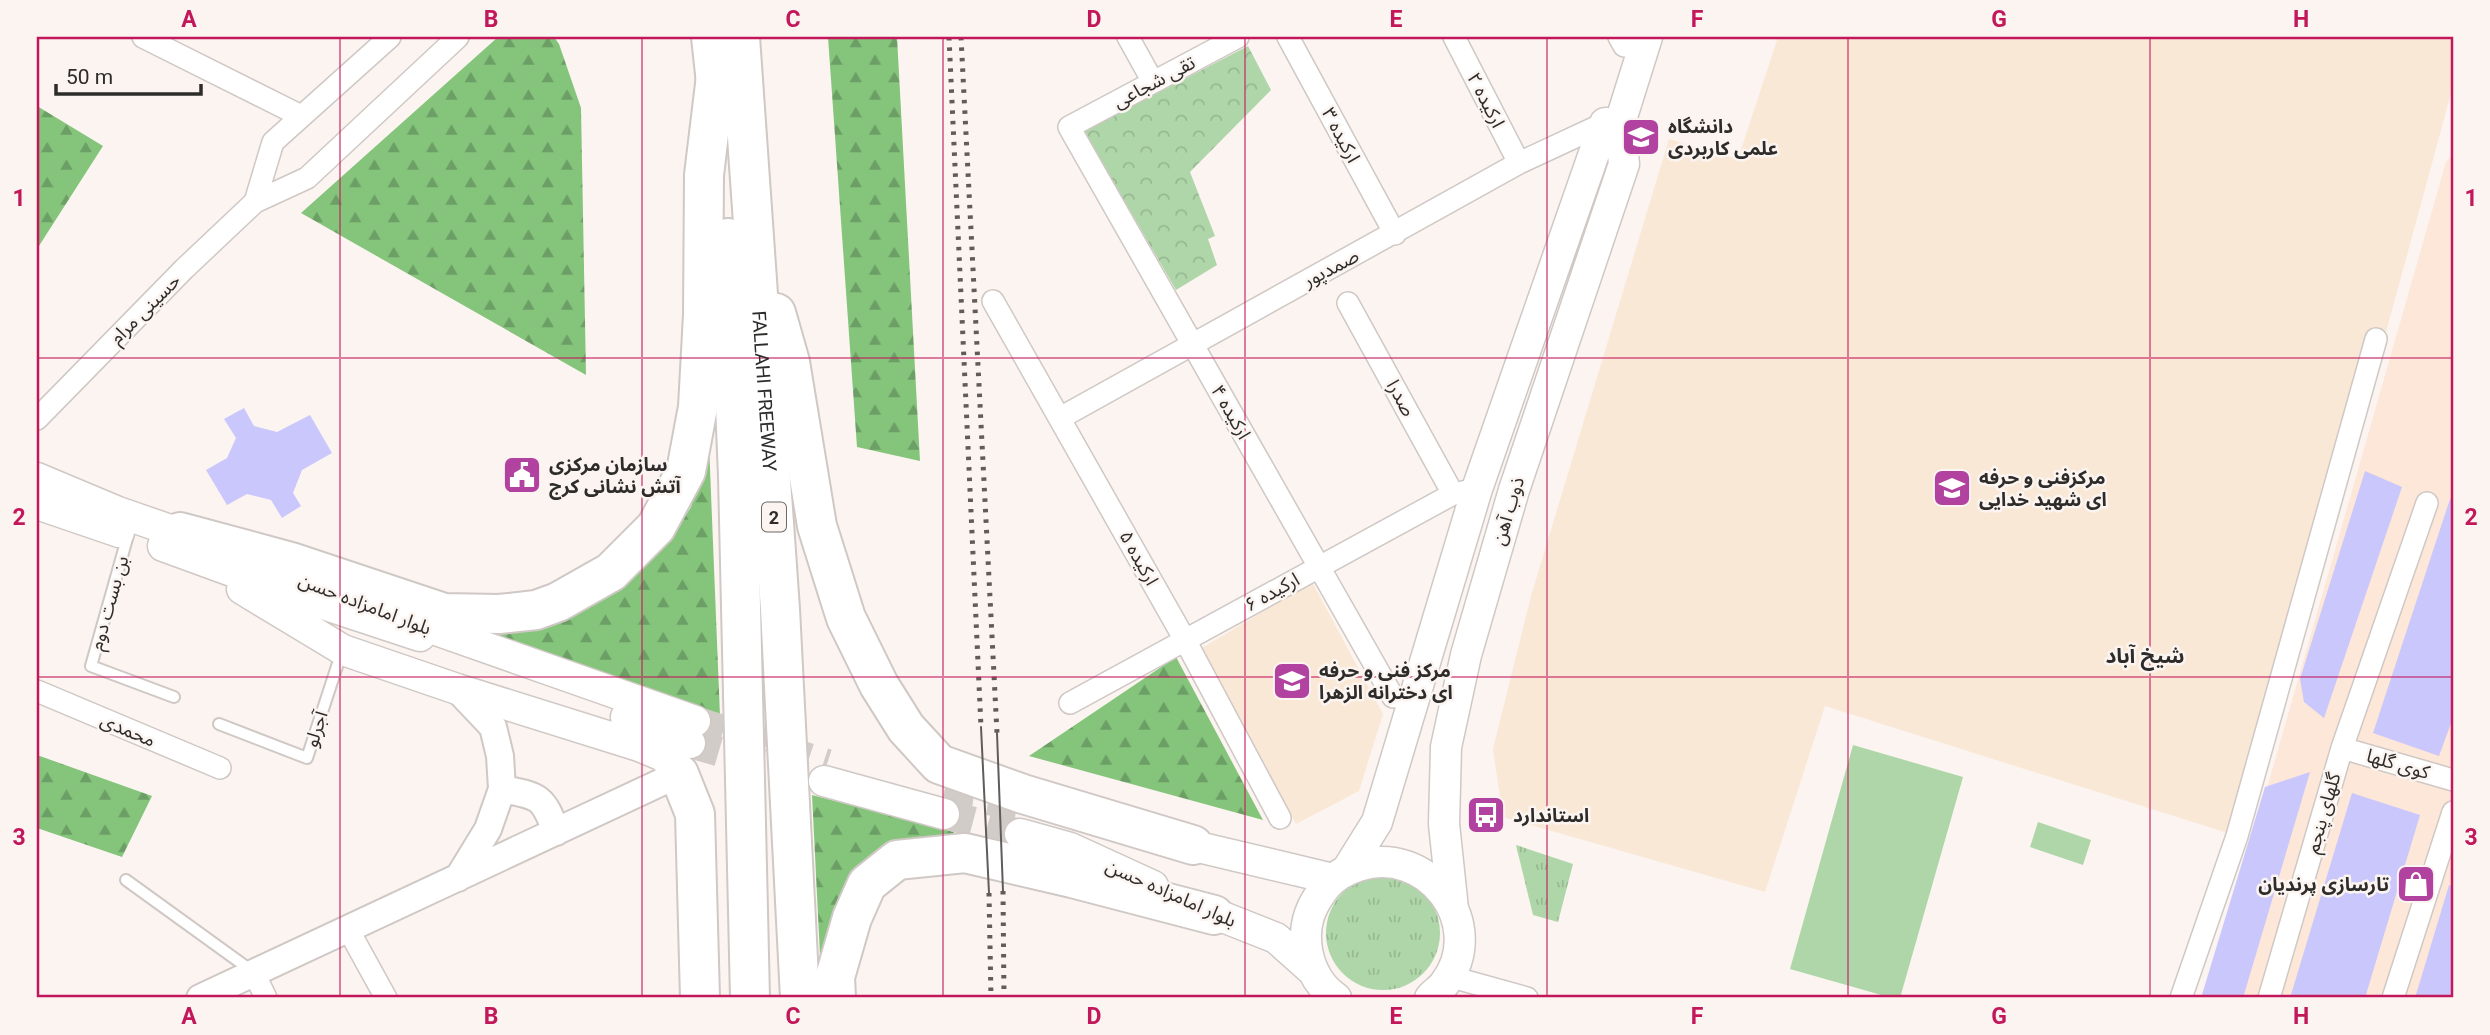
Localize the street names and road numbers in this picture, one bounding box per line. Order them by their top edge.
street label: تقی شجاعی [1109,51,1199,113]
street label: ارکیده ۲ [1462,68,1510,132]
street label: ارکیده ۳ [1317,104,1365,166]
street label: صمدپور [1298,244,1363,294]
street label: حسینی مرام [105,269,187,351]
street label: FALLAHI FREEWAY [748,310,782,473]
street label: صدرا [1382,376,1420,420]
street label: ارکیده ۴ [1206,381,1256,443]
street label: ذوب آهن [1487,474,1529,548]
road number: 2 [762,503,786,532]
street label: ارکیده ۵ [1115,527,1163,589]
street label: بن بست دوم [85,553,136,654]
street label: بلوار امامزاده حسن [295,568,435,640]
street label: ارکیده ۶ [1241,568,1303,616]
street label: آجرلو [299,707,333,750]
street label: محمدی [97,708,159,752]
street label: کوی گلها [2364,744,2433,784]
street label: گلهای پنجم [2301,769,2349,857]
street label: بلوار امامزاده حسن [1102,854,1240,932]

